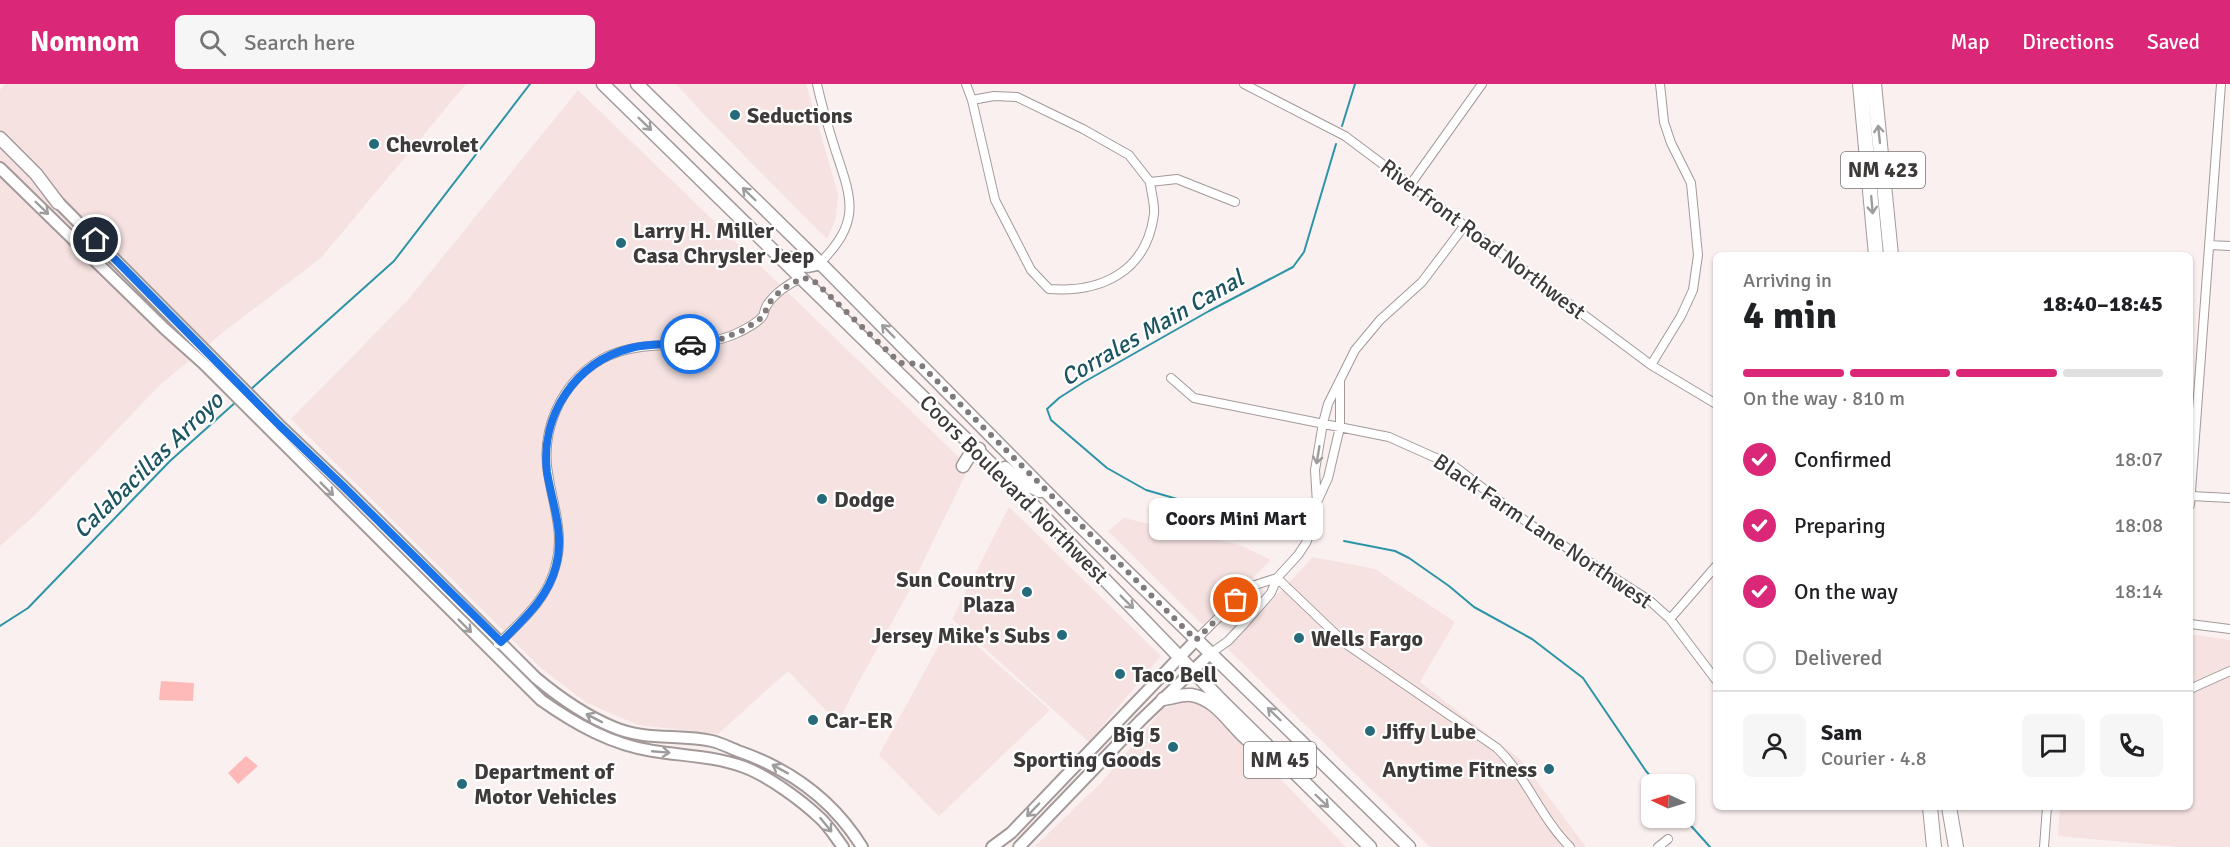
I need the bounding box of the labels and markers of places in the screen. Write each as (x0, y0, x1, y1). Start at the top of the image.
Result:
place label: Seductions (747, 102, 853, 129)
marker: Seductions (728, 108, 742, 122)
place label: Chevrolet (386, 131, 478, 158)
marker: Chevrolet (367, 137, 381, 151)
pin (70, 214, 121, 265)
place label: Larry H. Miller Casa Chrysler Jeep (633, 217, 814, 269)
marker: Larry H. Miller Casa Chrysler Jeep (614, 236, 628, 250)
place label: Dodge (834, 486, 895, 513)
marker: Dodge (815, 492, 829, 506)
callout: Coors Mini Mart (1149, 498, 1323, 540)
place label: Sun Country Plaza (896, 566, 1015, 618)
pin (1210, 574, 1261, 625)
marker: Sun Country Plaza (1020, 585, 1034, 599)
place label: Jersey Mike's Subs (871, 622, 1050, 649)
place label: Wells Fargo (1311, 625, 1423, 652)
marker: Jersey Mike's Subs (1055, 628, 1069, 642)
marker: Wells Fargo (1292, 631, 1306, 645)
place label: Taco Bell (1132, 661, 1218, 688)
marker: Taco Bell (1113, 667, 1127, 681)
place label: Car-ER (825, 707, 893, 734)
marker: Car-ER (806, 713, 820, 727)
place label: Jiffy Lube (1382, 718, 1476, 745)
place label: Big 5 Sporting Goods (1013, 721, 1161, 773)
marker: Jiffy Lube (1363, 724, 1377, 738)
marker: Big 5 Sporting Goods (1166, 740, 1180, 754)
place label: Anytime Fitness (1382, 756, 1537, 783)
place label: Department of Motor Vehicles (474, 758, 617, 810)
marker: Anytime Fitness (1542, 762, 1556, 776)
marker: Department of Motor Vehicles (455, 777, 469, 791)

